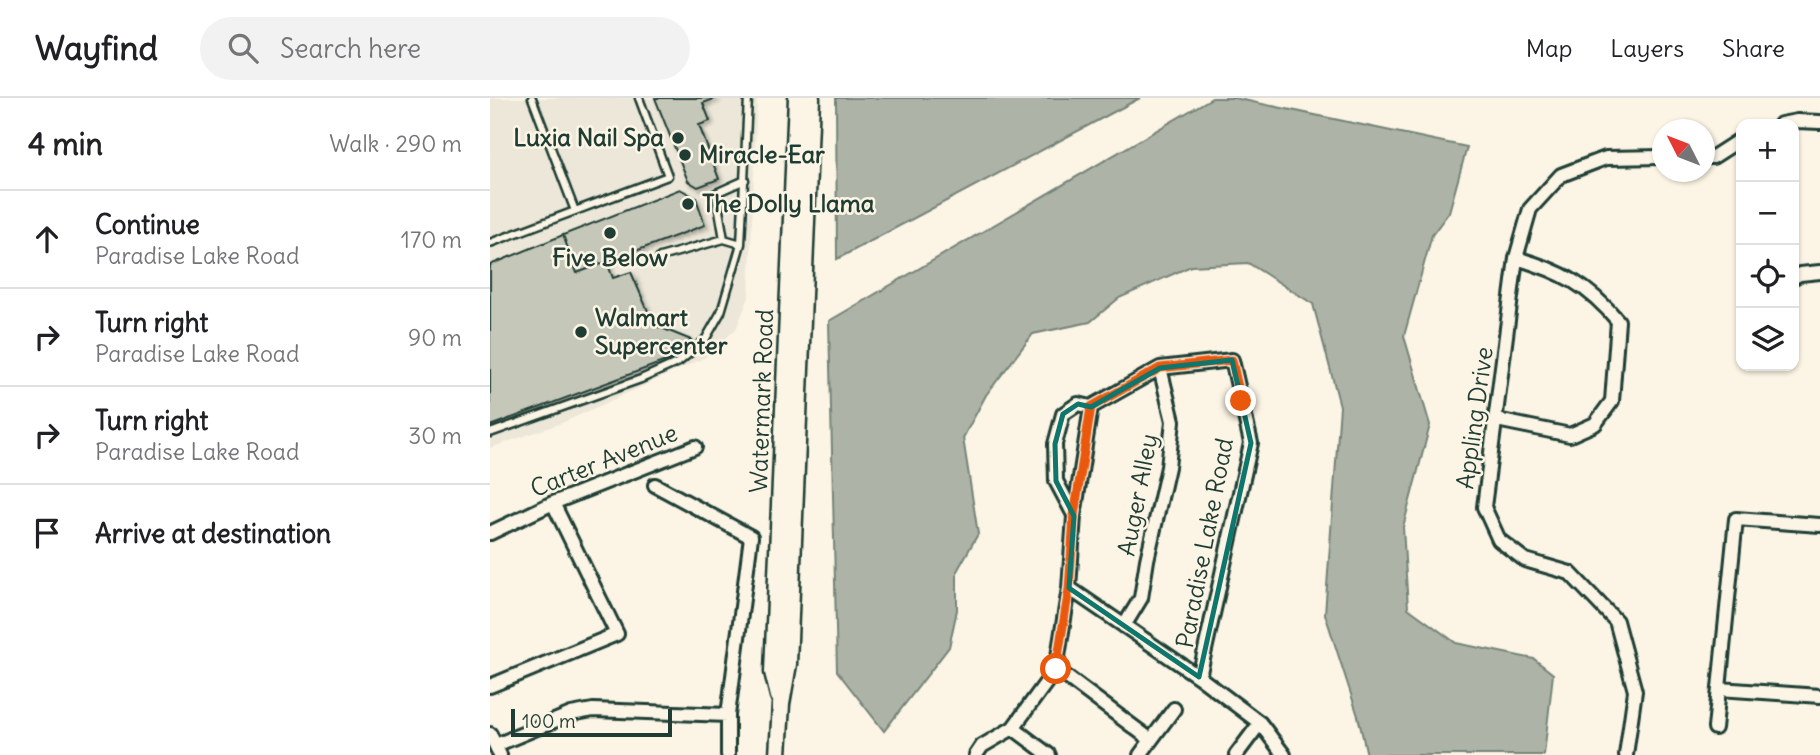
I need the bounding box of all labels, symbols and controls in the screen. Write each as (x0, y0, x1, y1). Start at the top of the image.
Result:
search box (200, 17, 690, 80)
text: Wayfind (35, 27, 158, 69)
icon: search (224, 29, 262, 67)
text: Search here (280, 32, 421, 65)
text: Map (1526, 33, 1572, 63)
text: Layers (1610, 33, 1684, 63)
text: Share (1722, 33, 1785, 63)
north arrow (1652, 119, 1715, 182)
map controls (1736, 119, 1799, 371)
button: + (1736, 119, 1799, 182)
place label: Luxia Nail Spa (513, 122, 664, 152)
text: 4 min (28, 125, 103, 163)
text: Walk · 290 m (329, 129, 462, 158)
marker: Luxia Nail Spa (670, 130, 686, 146)
place label: Miracle-Ear (699, 139, 825, 169)
marker: Miracle-Ear (677, 147, 693, 163)
button: − (1736, 182, 1799, 245)
place label: The Dolly Llama (702, 188, 875, 218)
marker: The Dolly Llama (680, 196, 696, 212)
text: Continue (95, 208, 200, 241)
icon: ahead (28, 220, 66, 258)
text: 170 m (401, 225, 462, 254)
marker: Five Below (602, 225, 618, 241)
text: Paradise Lake Road (95, 241, 299, 270)
place label: Five Below (552, 242, 668, 272)
button: locate (1736, 245, 1799, 308)
place label: Walmart Supercenter (595, 302, 728, 360)
text: Turn right (95, 306, 208, 339)
street label: Watermark Road (743, 308, 779, 493)
button: layers (1736, 308, 1799, 371)
icon: right (28, 318, 66, 356)
text: 90 m (408, 323, 462, 352)
marker: Walmart Supercenter (573, 324, 589, 340)
text: Paradise Lake Road (95, 339, 299, 368)
street label: Appling Drive (1449, 345, 1499, 491)
route end (1225, 385, 1256, 416)
text: Turn right (95, 404, 208, 437)
icon: right (28, 416, 66, 454)
street label: Carter Avenue (526, 417, 681, 503)
text: 30 m (408, 421, 462, 450)
street label: Auger Alley (1110, 431, 1164, 558)
street label: Paradise Lake Road (1169, 435, 1239, 650)
text: Paradise Lake Road (95, 437, 299, 466)
icon: arrive (28, 514, 66, 552)
text: Arrive at destination (95, 517, 331, 550)
route start (1040, 653, 1071, 684)
scale bar (511, 706, 672, 738)
text: 100 m (522, 709, 576, 733)

